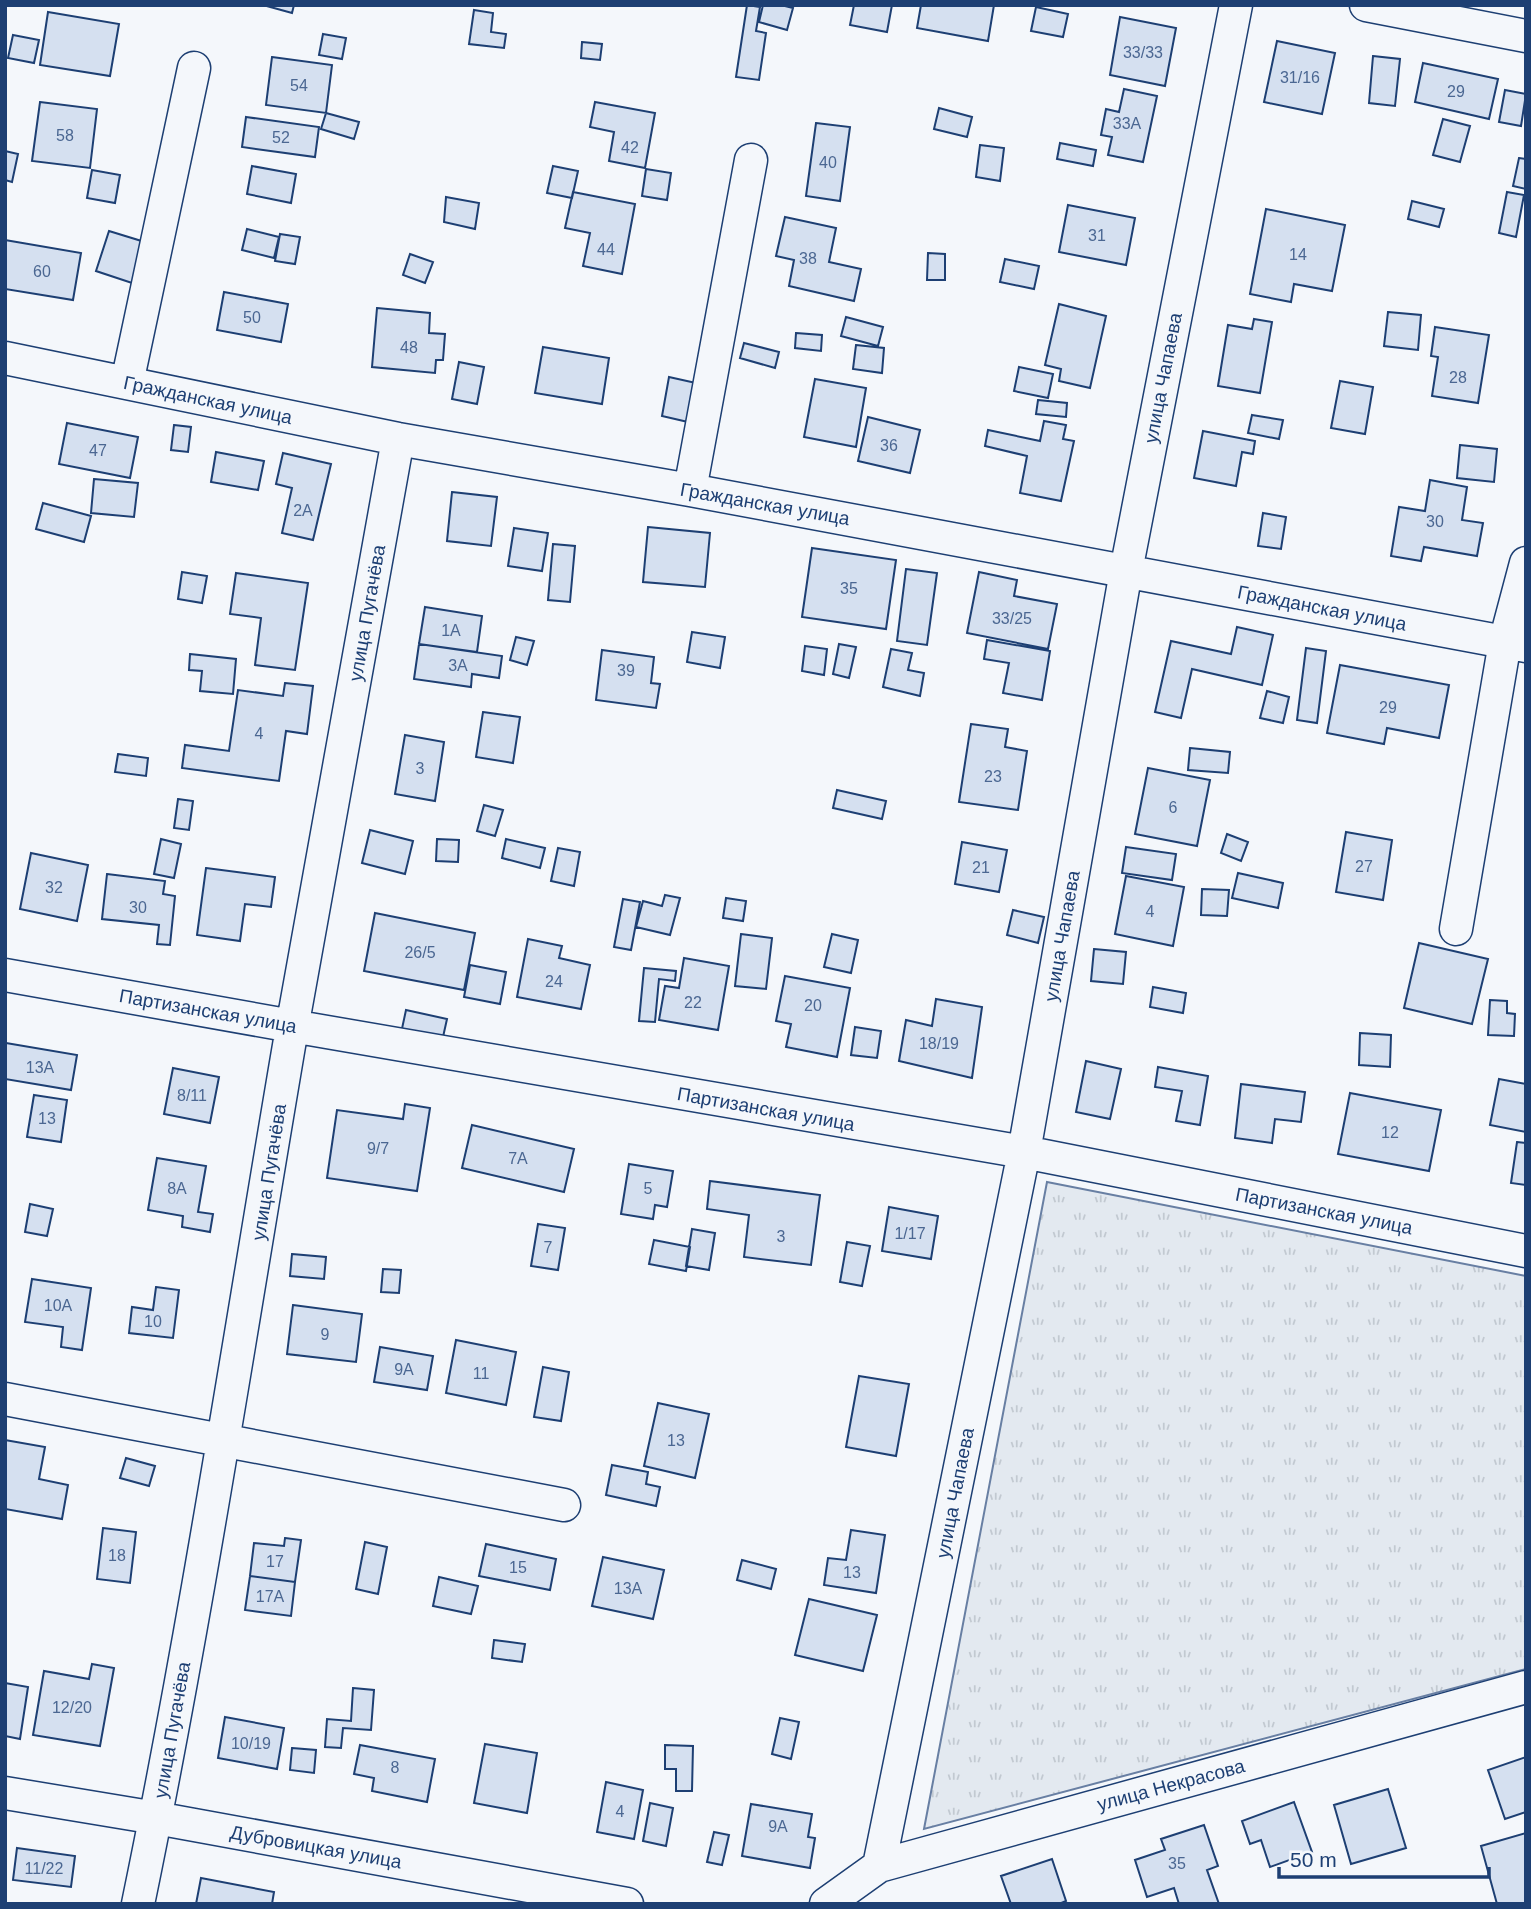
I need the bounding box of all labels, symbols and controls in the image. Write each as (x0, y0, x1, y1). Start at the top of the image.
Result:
house number: 33/33 (1123, 44, 1163, 61)
house number: 31/16 (1280, 69, 1320, 86)
house number: 54 (290, 77, 308, 94)
house number: 29 (1447, 83, 1465, 100)
house number: 33А (1113, 115, 1142, 132)
house number: 58 (56, 127, 74, 144)
house number: 52 (272, 129, 290, 146)
house number: 42 (621, 139, 639, 156)
house number: 40 (819, 154, 837, 171)
house number: 31 (1088, 227, 1106, 244)
house number: 44 (597, 241, 615, 258)
house number: 14 (1289, 246, 1307, 263)
house number: 38 (799, 250, 817, 267)
house number: 60 (33, 263, 51, 280)
house number: 50 (243, 309, 261, 326)
street label: улица Чапаева (1140, 310, 1186, 445)
house number: 48 (400, 339, 418, 356)
house number: 28 (1449, 369, 1467, 386)
street label: Гражданская улица (122, 372, 295, 428)
house number: 36 (880, 437, 898, 454)
house number: 47 (89, 442, 107, 459)
street label: Гражданская улица (679, 479, 852, 529)
house number: 2А (293, 502, 313, 519)
house number: 30 (1426, 513, 1444, 530)
street label: улица Пугачёва (345, 543, 389, 683)
house number: 35 (840, 580, 858, 597)
street label: Гражданская улица (1236, 581, 1409, 635)
house number: 33/25 (992, 610, 1032, 627)
house number: 1А (441, 622, 461, 639)
house number: 3А (448, 657, 468, 674)
house number: 39 (617, 662, 635, 679)
house number: 29 (1379, 699, 1397, 716)
house number: 4 (255, 725, 264, 742)
house number: 3 (416, 760, 425, 777)
house number: 23 (984, 768, 1002, 785)
house number: 6 (1169, 799, 1178, 816)
house number: 27 (1355, 858, 1373, 875)
house number: 21 (972, 859, 990, 876)
street label: улица Чапаева (1040, 868, 1084, 1003)
house number: 32 (45, 879, 63, 896)
house number: 30 (129, 899, 147, 916)
house number: 4 (1146, 903, 1155, 920)
house number: 26/5 (404, 944, 436, 961)
house number: 24 (545, 973, 563, 990)
street label: Партизанская улица (118, 985, 299, 1037)
house number: 22 (684, 994, 702, 1011)
house number: 20 (804, 997, 822, 1014)
house number: 18/19 (919, 1035, 959, 1052)
house number: 13А (26, 1059, 55, 1076)
street label: Партизанская улица (676, 1083, 857, 1135)
house number: 8/11 (177, 1087, 207, 1104)
street label: улица Пугачёва (248, 1102, 290, 1242)
house number: 13 (38, 1110, 56, 1127)
house number: 12 (1381, 1124, 1399, 1141)
house number: 9/7 (367, 1140, 389, 1157)
house number: 7А (508, 1150, 528, 1167)
house number: 8А (167, 1180, 187, 1197)
house number: 5 (644, 1180, 653, 1197)
street label: Партизанская улица (1234, 1184, 1415, 1239)
house number: 1/17 (894, 1225, 926, 1242)
house number: 3 (777, 1228, 786, 1245)
house number: 7 (544, 1239, 553, 1256)
house number: 10А (44, 1297, 73, 1314)
house number: 10 (144, 1313, 162, 1330)
house number: 9 (321, 1326, 330, 1343)
house number: 9А (394, 1361, 414, 1378)
house number: 11 (473, 1365, 489, 1382)
street label: улица Чапаева (932, 1425, 978, 1560)
house number: 13 (667, 1432, 685, 1449)
house number: 18 (108, 1547, 126, 1564)
house number: 17 (266, 1553, 284, 1570)
house number: 15 (509, 1559, 527, 1576)
house number: 13 (843, 1564, 861, 1581)
house number: 13А (614, 1580, 643, 1597)
house number: 17А (256, 1588, 285, 1605)
street label: улица Пугачёва (150, 1660, 194, 1800)
house number: 12/20 (52, 1699, 92, 1716)
house number: 10/19 (231, 1735, 271, 1752)
street label: улица Некрасова (1095, 1755, 1248, 1815)
house number: 8 (391, 1759, 400, 1776)
house number: 4 (616, 1803, 625, 1820)
house number: 9А (768, 1818, 788, 1835)
street label: Дубровицкая улица (229, 1822, 404, 1872)
scale bar (1279, 1836, 1489, 1880)
text: 50 m (1290, 1848, 1337, 1871)
house number: 35 (1168, 1855, 1186, 1872)
house number: 11/22 (25, 1860, 64, 1877)

